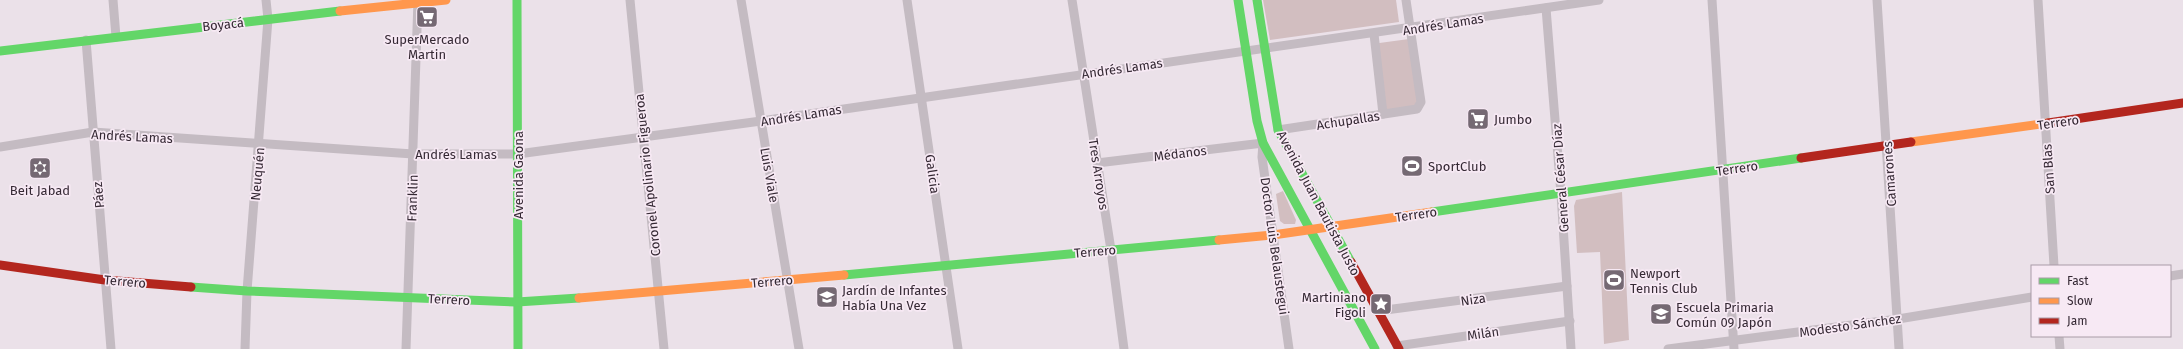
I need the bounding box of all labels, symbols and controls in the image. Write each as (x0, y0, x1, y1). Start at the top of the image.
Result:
supermarket icon: SuperMercado Martin (414, 4, 440, 30)
street label: Andrés Lamas (1402, 11, 1485, 38)
street label: Boyacá (201, 15, 245, 34)
place label: SuperMercado Martin (385, 32, 469, 62)
street label: Andrés Lamas (1081, 55, 1164, 82)
street label: Coronel Apolinario Figueroa (631, 93, 664, 257)
street label: Andrés Lamas (760, 102, 843, 129)
supermarket icon: Jumbo (1465, 106, 1491, 132)
street label: Achupallas (1315, 108, 1381, 133)
place label: Jumbo (1494, 112, 1532, 127)
street label: Terrero (2036, 112, 2080, 133)
street label: General César Díaz (1549, 123, 1572, 233)
street label: Andrés Lamas (91, 127, 173, 146)
street label: Avenida Juan Bautista Justo (1274, 128, 1363, 278)
street label: Avenida Gaona (511, 131, 526, 219)
street label: Tres Arroyos (1085, 137, 1112, 211)
street label: Camarones (1880, 141, 1899, 207)
street label: Médanos (1153, 143, 1207, 164)
street label: San Blas (2039, 144, 2058, 194)
street label: Luis Viale (757, 146, 782, 204)
street label: Neuquén (248, 147, 267, 201)
street label: Andrés Lamas (415, 147, 497, 162)
street label: Galicia (922, 153, 943, 195)
sports icon: SportClub (1399, 153, 1425, 179)
synagogue icon: Beit Jabad (27, 155, 53, 181)
street label: Terrero (1715, 158, 1759, 179)
place label: SportClub (1428, 159, 1486, 174)
street label: Franklin (404, 174, 421, 222)
street label: Doctor Luis Belaustegui (1257, 176, 1292, 316)
street label: Páez (90, 181, 107, 209)
place label: Beit Jabad (10, 183, 70, 198)
street label: Terrero (1394, 204, 1438, 225)
street label: Terrero (1073, 242, 1117, 261)
legend (2031, 265, 2171, 337)
place label: Newport Tennis Club (1630, 266, 1698, 296)
sports icon: Newport Tennis Club (1601, 267, 1627, 293)
street label: Terrero (103, 272, 147, 291)
street label: Terrero (750, 272, 794, 291)
text: Fast (2067, 274, 2089, 288)
place label: Jardín de Infantes Había Una Vez (842, 283, 947, 313)
school or university icon: Jardín de Infantes Había Una Vez (814, 284, 840, 310)
place label: Martiniano Figoli (1302, 290, 1366, 320)
street label: Niza (1460, 290, 1487, 309)
street label: Terrero (428, 291, 470, 308)
place icon: Martiniano Figoli (1368, 291, 1394, 317)
text: Slow (2067, 294, 2093, 308)
place label: Escuela Primaria Común 09 Japón (1676, 300, 1774, 330)
school or university icon: Escuela Primaria Común 09 Japón (1648, 301, 1674, 327)
street label: Modesto Sánchez (1798, 311, 1902, 340)
text: Jam (2067, 314, 2087, 328)
street label: Milán (1466, 324, 1500, 343)

